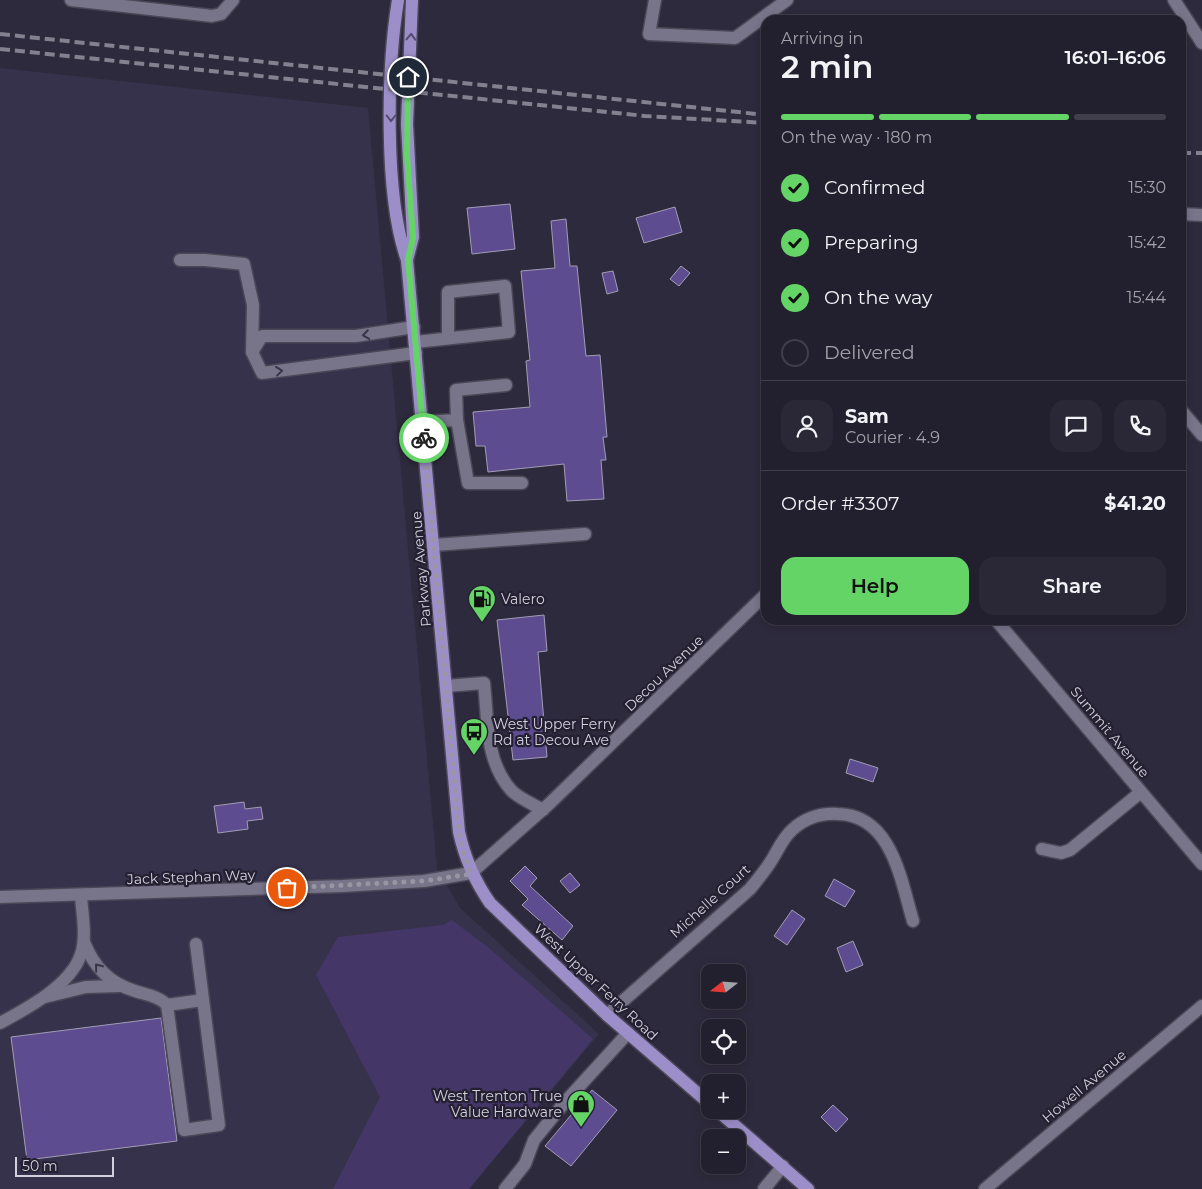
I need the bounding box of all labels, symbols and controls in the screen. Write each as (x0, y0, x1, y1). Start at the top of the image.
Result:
text: Arriving in (781, 29, 863, 48)
one-way arrow (405, 33, 416, 41)
text: 16:01–16:06 (1065, 46, 1166, 69)
text: 2 min (781, 47, 873, 86)
pin (387, 56, 429, 98)
icon: home (394, 63, 422, 91)
one-way arrow (386, 115, 396, 123)
text: On the way · 180 m (781, 128, 932, 147)
icon: check (781, 174, 809, 202)
text: Confirmed (824, 176, 925, 199)
text: 15:30 (1128, 178, 1166, 197)
icon: check (781, 229, 809, 257)
text: Preparing (824, 231, 919, 254)
text: 15:42 (1128, 233, 1166, 252)
icon: check (781, 284, 809, 312)
text: On the way (824, 286, 932, 309)
text: 15:44 (1127, 288, 1166, 307)
one-way arrow (362, 329, 370, 339)
text: Delivered (824, 341, 915, 364)
one-way arrow (275, 366, 283, 377)
button: person (781, 400, 833, 452)
button: chat (1050, 400, 1102, 452)
button: phone (1114, 400, 1166, 452)
text: Sam (845, 405, 889, 428)
courier (399, 413, 449, 463)
icon: bike (410, 424, 438, 452)
text: Courier · 4.9 (845, 428, 940, 447)
text: Order #3307 (781, 492, 899, 515)
text: $41.20 (1104, 492, 1166, 515)
street label: Parkway Avenue (407, 511, 435, 627)
button: Help (781, 557, 969, 615)
button: Share (979, 557, 1166, 615)
fuel station icon: Valero (467, 584, 497, 623)
place label: Valero (501, 590, 545, 608)
street label: Decou Avenue (621, 631, 707, 715)
street label: Summit Avenue (1067, 683, 1153, 781)
place label: West Upper Ferry Rd at Decou Ave (493, 715, 616, 749)
bus stop icon: West Upper Ferry Rd at Decou Ave (459, 717, 489, 756)
street label: Michelle Court (666, 860, 754, 942)
street label: Jack Stephan Way (126, 866, 256, 888)
pin (266, 867, 308, 909)
icon: bag (273, 874, 301, 902)
street label: West Upper Ferry Road (530, 920, 662, 1044)
one-way arrow (95, 964, 103, 973)
north arrow (701, 964, 746, 1009)
map controls (701, 964, 746, 1174)
button: locate (701, 1019, 746, 1064)
street label: Howell Avenue (1038, 1046, 1130, 1126)
button: + (701, 1074, 746, 1119)
place label: West Trenton True Value Hardware (433, 1087, 562, 1121)
shop icon: West Trenton True Value Hardware (566, 1089, 596, 1128)
button: − (701, 1129, 746, 1174)
scale bar (15, 1154, 114, 1177)
text: 50 m (22, 1157, 58, 1175)

